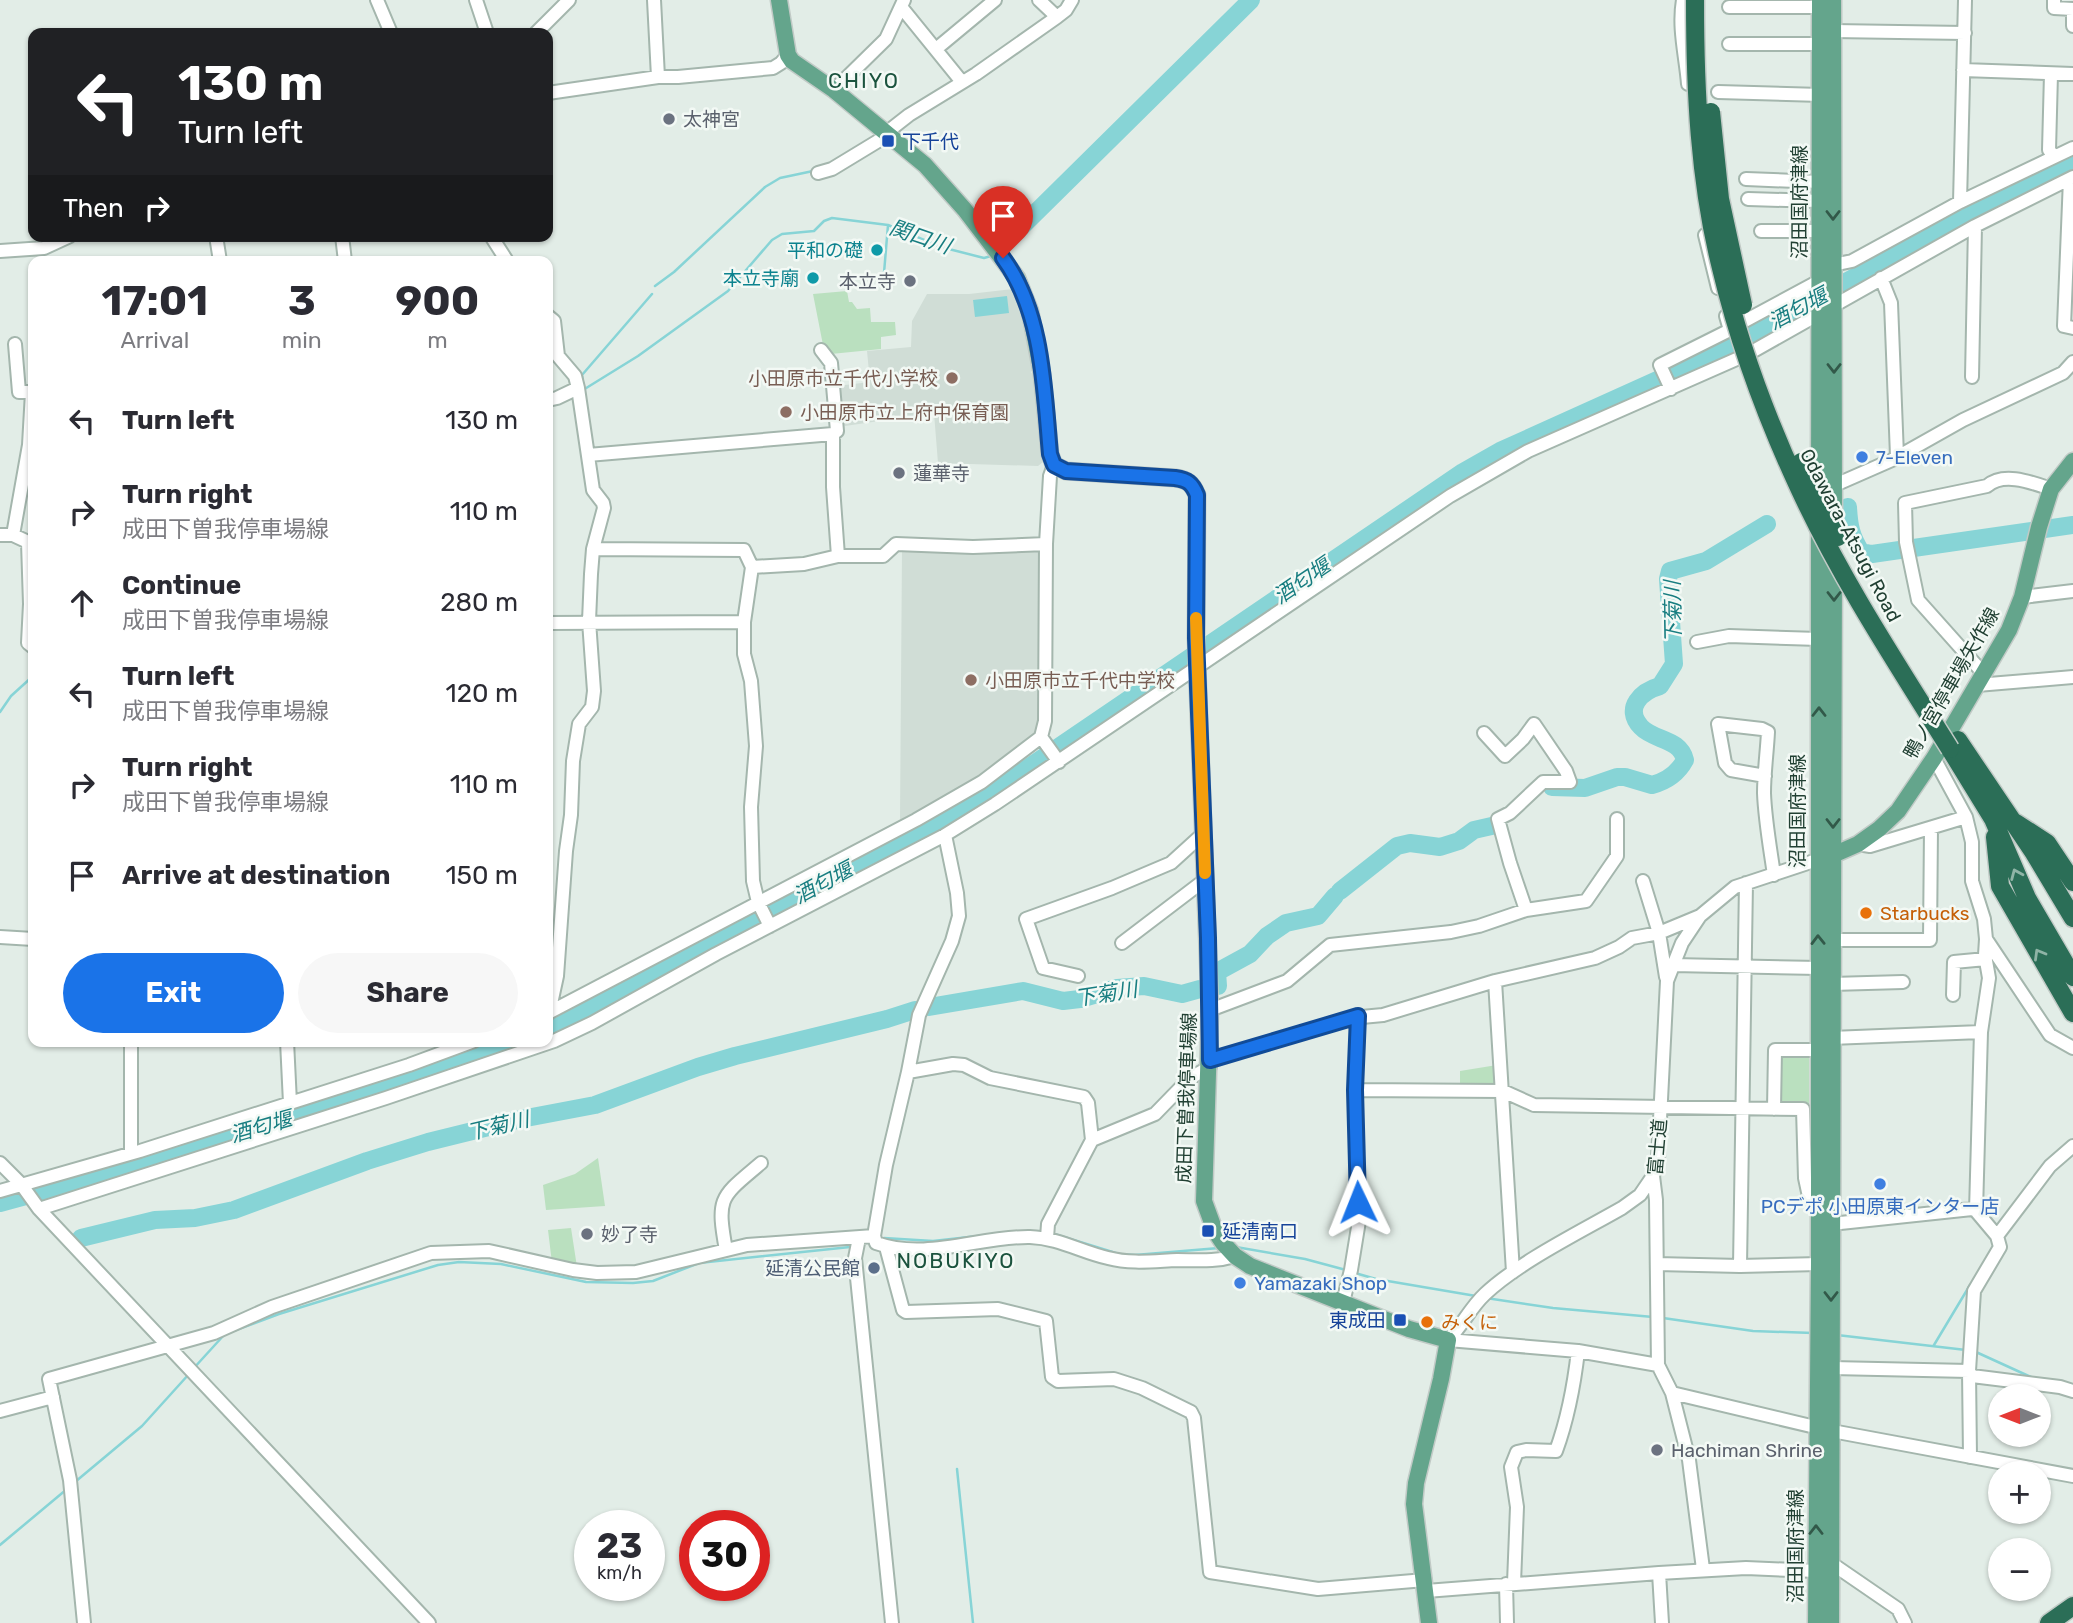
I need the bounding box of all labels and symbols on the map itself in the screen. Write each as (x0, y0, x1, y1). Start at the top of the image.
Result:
district label: CHIYO (828, 68, 900, 93)
place label: 太神宮 (683, 108, 740, 131)
marker: 太神宮 (661, 111, 677, 127)
place label: 下千代 (902, 130, 959, 153)
marker: 下千代 (880, 133, 896, 149)
street label: 沼田国府津線 (1788, 145, 1811, 259)
pin (973, 186, 1033, 258)
one-way arrow (1825, 210, 1841, 221)
water label: 関口川 (886, 214, 956, 259)
place label: 平和の礎 (787, 239, 863, 262)
marker: 平和の礎 (869, 242, 885, 258)
place label: 本立寺廟 (723, 267, 799, 290)
marker: 本立寺廟 (805, 270, 821, 286)
place label: 本立寺 (839, 270, 896, 293)
marker: 本立寺 (902, 273, 918, 289)
water label: 酒匂堰 (1764, 281, 1835, 334)
one-way arrow (1826, 363, 1842, 374)
place label: 小田原市立千代小学校 (748, 367, 938, 390)
marker: 小田原市立千代小学校 (944, 370, 960, 386)
place label: 小田原市立上府中保育園 (800, 401, 1009, 424)
marker: 小田原市立上府中保育園 (778, 404, 794, 420)
street label: Odawara-Atsugi Road (1795, 445, 1906, 626)
place label: 7-Eleven (1876, 446, 1953, 469)
marker: 7-Eleven (1854, 449, 1870, 465)
place label: 蓮華寺 (913, 462, 970, 485)
marker: 蓮華寺 (891, 465, 907, 481)
water label: 酒匂堰 (1269, 550, 1338, 609)
water label: 下菊川 (1659, 578, 1686, 644)
one-way arrow (1826, 591, 1842, 601)
street label: 鴨ノ宮停車場矢作線 (1899, 603, 2004, 763)
place label: 小田原市立千代中学校 (985, 669, 1175, 692)
marker: 小田原市立千代中学校 (963, 672, 979, 688)
one-way arrow (1811, 707, 1827, 717)
street label: 沼田国府津線 (1786, 754, 1809, 868)
one-way arrow (1825, 818, 1841, 829)
water label: 酒匂堰 (789, 855, 860, 908)
one-way arrow (2011, 869, 2025, 881)
place label: Starbucks (1880, 902, 1970, 925)
marker: Starbucks (1858, 905, 1874, 921)
one-way arrow (1810, 934, 1826, 945)
one-way arrow (2034, 949, 2047, 962)
water label: 下菊川 (1073, 976, 1141, 1011)
street label: 成田下曽我停車場線 (1172, 1012, 1201, 1184)
water label: 酒匂堰 (227, 1105, 298, 1147)
water label: 下菊川 (464, 1106, 533, 1145)
street label: 富士道 (1644, 1118, 1671, 1176)
position arrow (1321, 1165, 1395, 1239)
marker: PCデポ 小田原東インター店 (1872, 1176, 1888, 1192)
place label: PCデポ 小田原東インター店 (1761, 1195, 1999, 1218)
place label: 延清南口 (1222, 1220, 1298, 1243)
place label: 妙了寺 (601, 1223, 658, 1246)
marker: 延清南口 (1200, 1223, 1216, 1239)
marker: 妙了寺 (579, 1226, 595, 1242)
district label: NOBUKIYO (896, 1248, 1016, 1273)
place label: 延清公民館 (765, 1257, 860, 1280)
marker: 延清公民館 (866, 1260, 882, 1276)
place label: Yamazaki Shop (1254, 1272, 1387, 1295)
marker: Yamazaki Shop (1232, 1275, 1248, 1291)
one-way arrow (1824, 1290, 1839, 1301)
place label: 東成田 (1329, 1309, 1386, 1332)
place label: みくに (1441, 1311, 1498, 1334)
marker: 東成田 (1392, 1312, 1408, 1328)
marker: みくに (1419, 1314, 1435, 1330)
north arrow (1988, 1384, 2051, 1447)
place label: Hachiman Shrine (1671, 1439, 1823, 1462)
marker: Hachiman Shrine (1649, 1442, 1665, 1458)
street label: 沼田国府津線 (1784, 1489, 1807, 1603)
speed limit sign: 30 (679, 1510, 770, 1601)
one-way arrow (1808, 1525, 1824, 1535)

